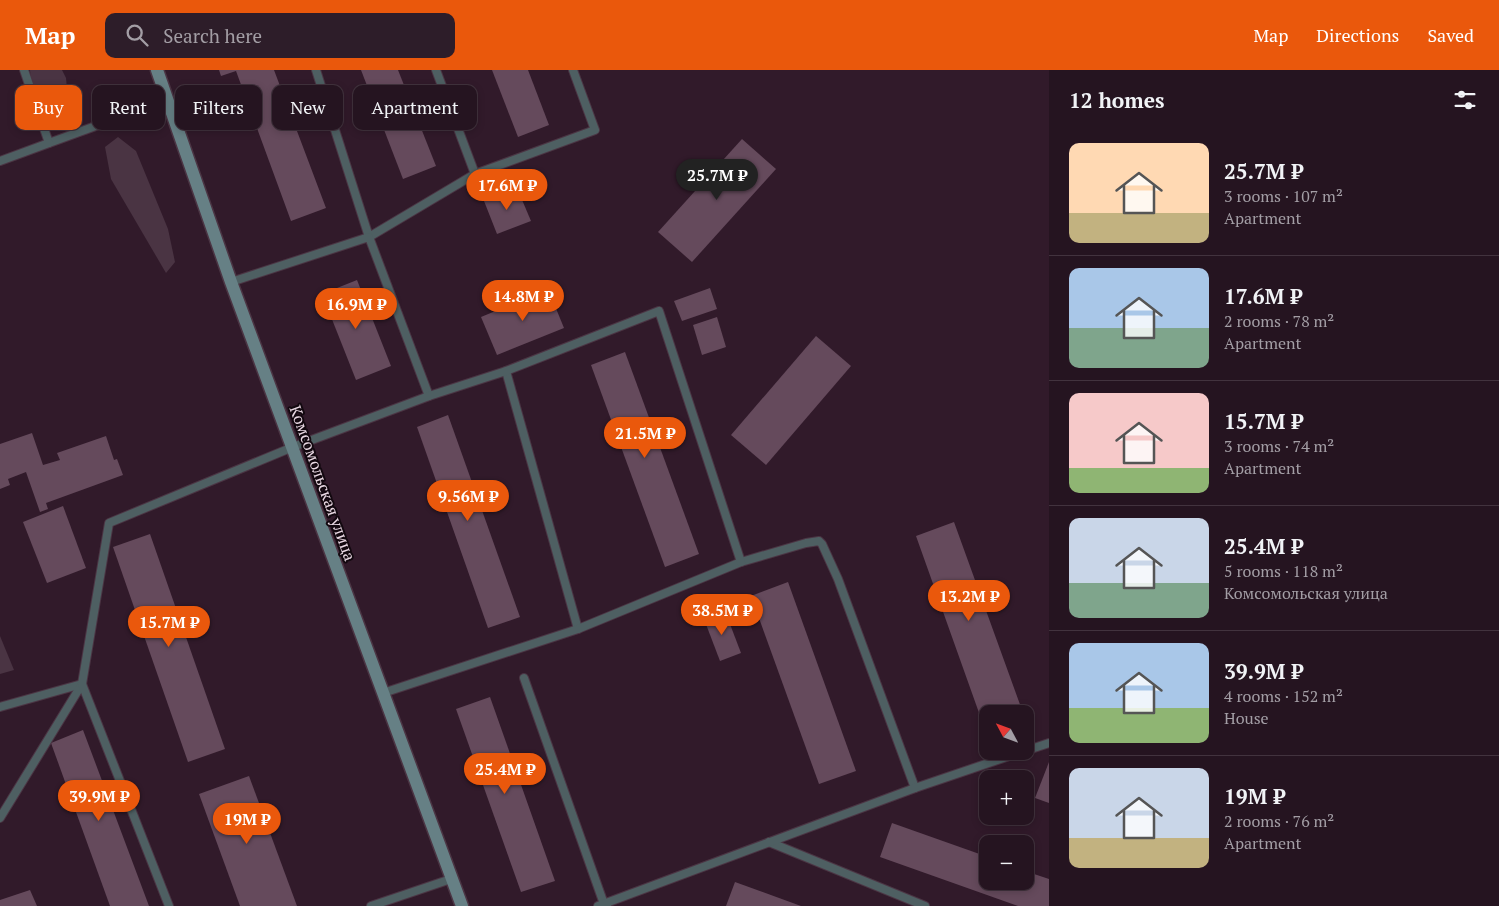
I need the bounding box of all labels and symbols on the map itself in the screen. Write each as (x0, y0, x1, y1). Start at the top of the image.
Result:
pin: 25.7M ₽ (671, 158, 763, 201)
pin: 17.6M ₽ (461, 168, 553, 211)
pin: 14.8M ₽ (477, 280, 569, 322)
pin: 16.9M ₽ (310, 288, 402, 330)
street label: Комсомольская улица (285, 402, 361, 564)
pin: 21.5M ₽ (599, 416, 691, 459)
pin: 9.56M ₽ (422, 480, 514, 522)
pin: 13.2M ₽ (923, 580, 1015, 622)
pin: 38.5M ₽ (676, 594, 768, 636)
pin: 15.7M ₽ (123, 606, 215, 648)
north arrow (979, 705, 1034, 760)
pin: 25.4M ₽ (459, 752, 551, 795)
pin: 39.9M ₽ (53, 780, 145, 822)
pin: 19M ₽ (212, 802, 282, 845)

